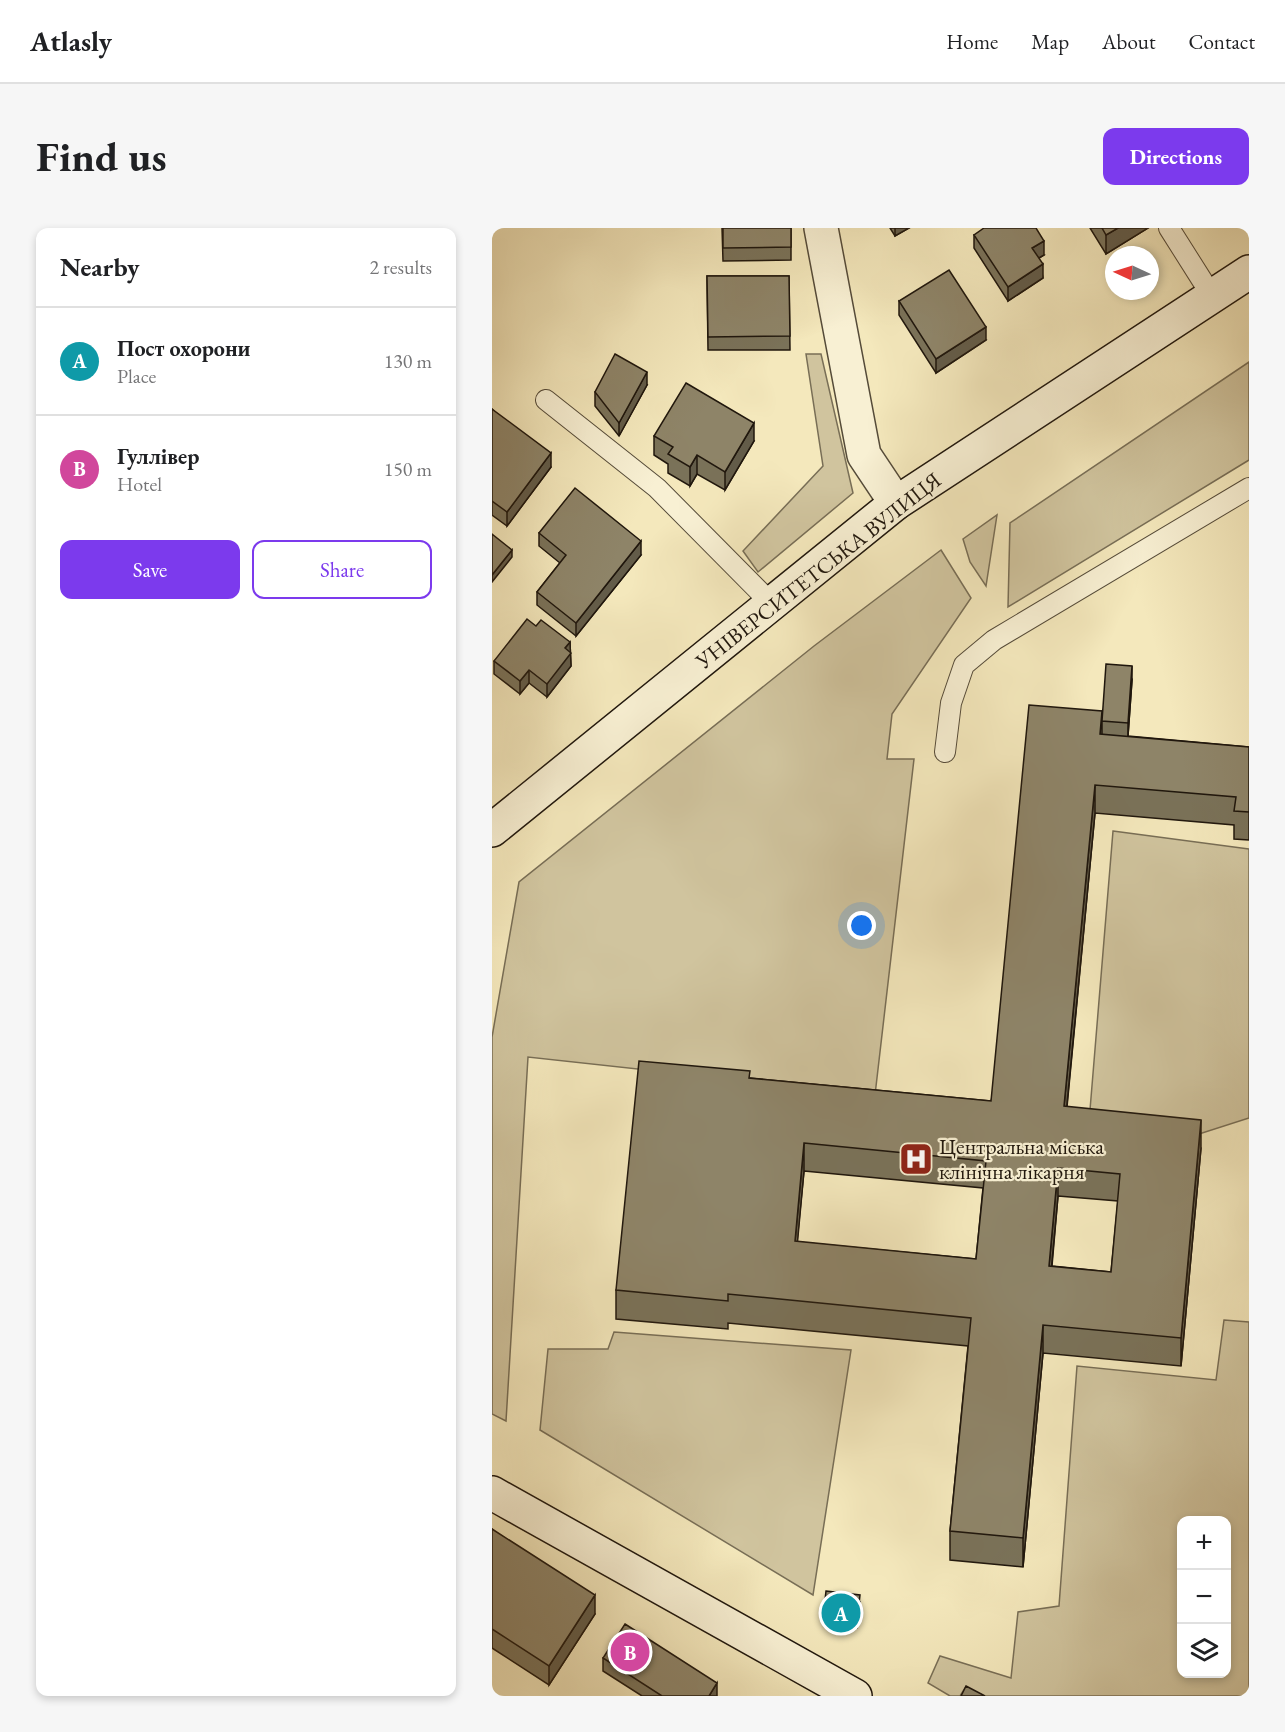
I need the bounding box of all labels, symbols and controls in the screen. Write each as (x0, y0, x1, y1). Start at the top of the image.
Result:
text: Atlasly (30, 23, 112, 59)
text: Home (946, 28, 998, 55)
text: Map (1031, 28, 1069, 55)
text: About (1102, 28, 1155, 55)
text: Contact (1188, 28, 1255, 55)
button: Directions (1103, 128, 1249, 185)
text: Find us (36, 129, 167, 184)
north arrow (1105, 246, 1159, 300)
text: Nearby (60, 250, 140, 284)
text: 2 results (369, 254, 432, 280)
text: Пост охорони (117, 334, 251, 363)
text: A (72, 348, 87, 374)
text: 130 m (384, 348, 432, 374)
text: Place (117, 363, 156, 389)
text: Гуллівер (117, 442, 199, 471)
text: B (73, 456, 86, 482)
text: 150 m (384, 456, 432, 482)
street label: УНІВЕРСИТЕТСЬКА ВУЛИЦЯ (689, 465, 947, 676)
text: Hotel (117, 471, 162, 497)
button: Save (60, 540, 240, 599)
button: Share (252, 540, 432, 599)
your location (847, 911, 876, 940)
place label: Центральна міська клінічна лікарня (939, 1132, 1104, 1186)
hospital icon: Центральна міська клінічна лікарня (898, 1141, 934, 1177)
map controls (1177, 1516, 1231, 1678)
button: + (1177, 1516, 1231, 1570)
button: − (1177, 1570, 1231, 1624)
pin: A (822, 1590, 860, 1636)
button: layers (1177, 1624, 1231, 1678)
pin: B (610, 1630, 650, 1674)

